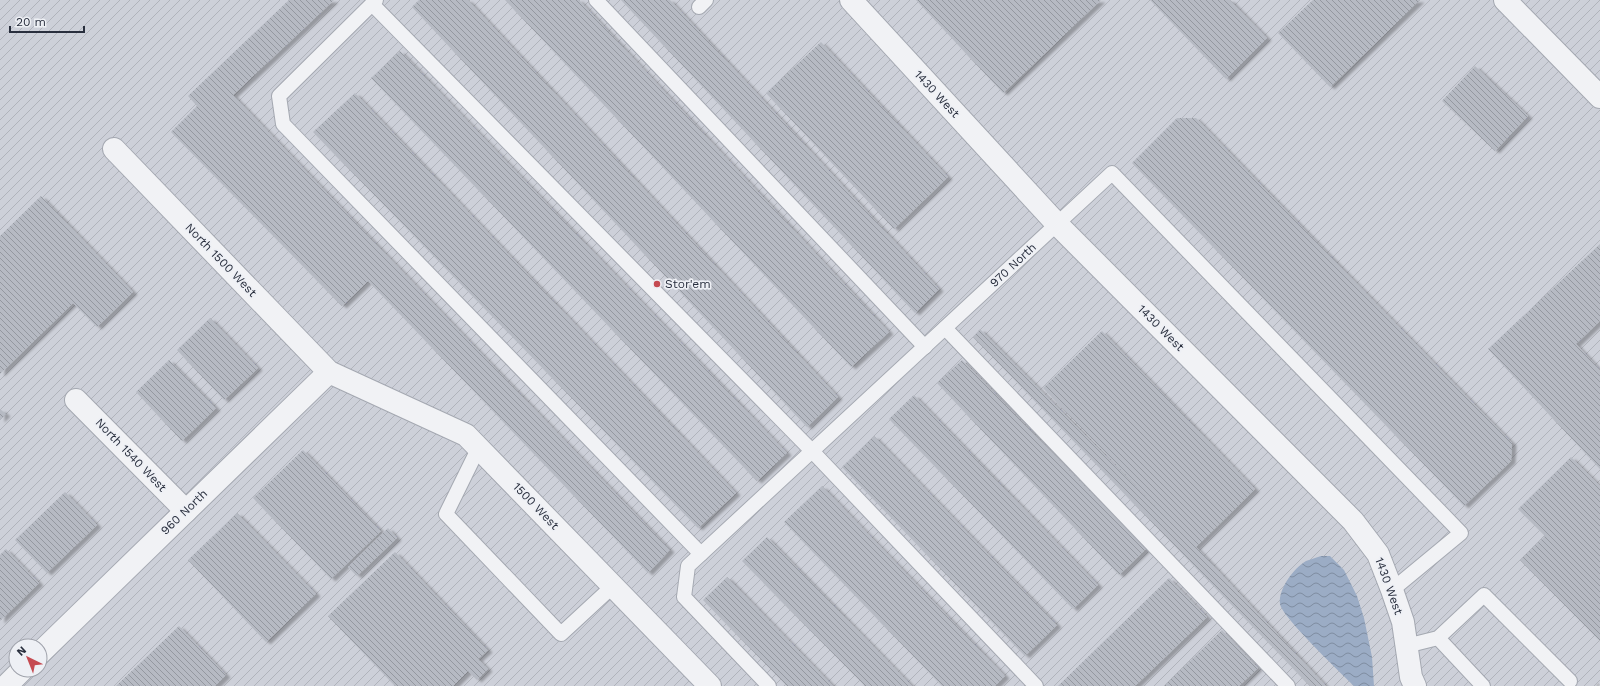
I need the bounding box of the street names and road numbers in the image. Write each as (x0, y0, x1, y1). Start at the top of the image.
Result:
street label: 1430 West (912, 67, 962, 121)
street label: North 1500 West (182, 220, 260, 300)
street label: 970 North (987, 240, 1039, 290)
street label: 1430 West (1135, 302, 1187, 354)
street label: North 1540 West (92, 415, 170, 495)
street label: 1500 West (510, 480, 562, 532)
street label: 960 North (158, 486, 210, 538)
street label: 1430 West (1372, 556, 1406, 616)

